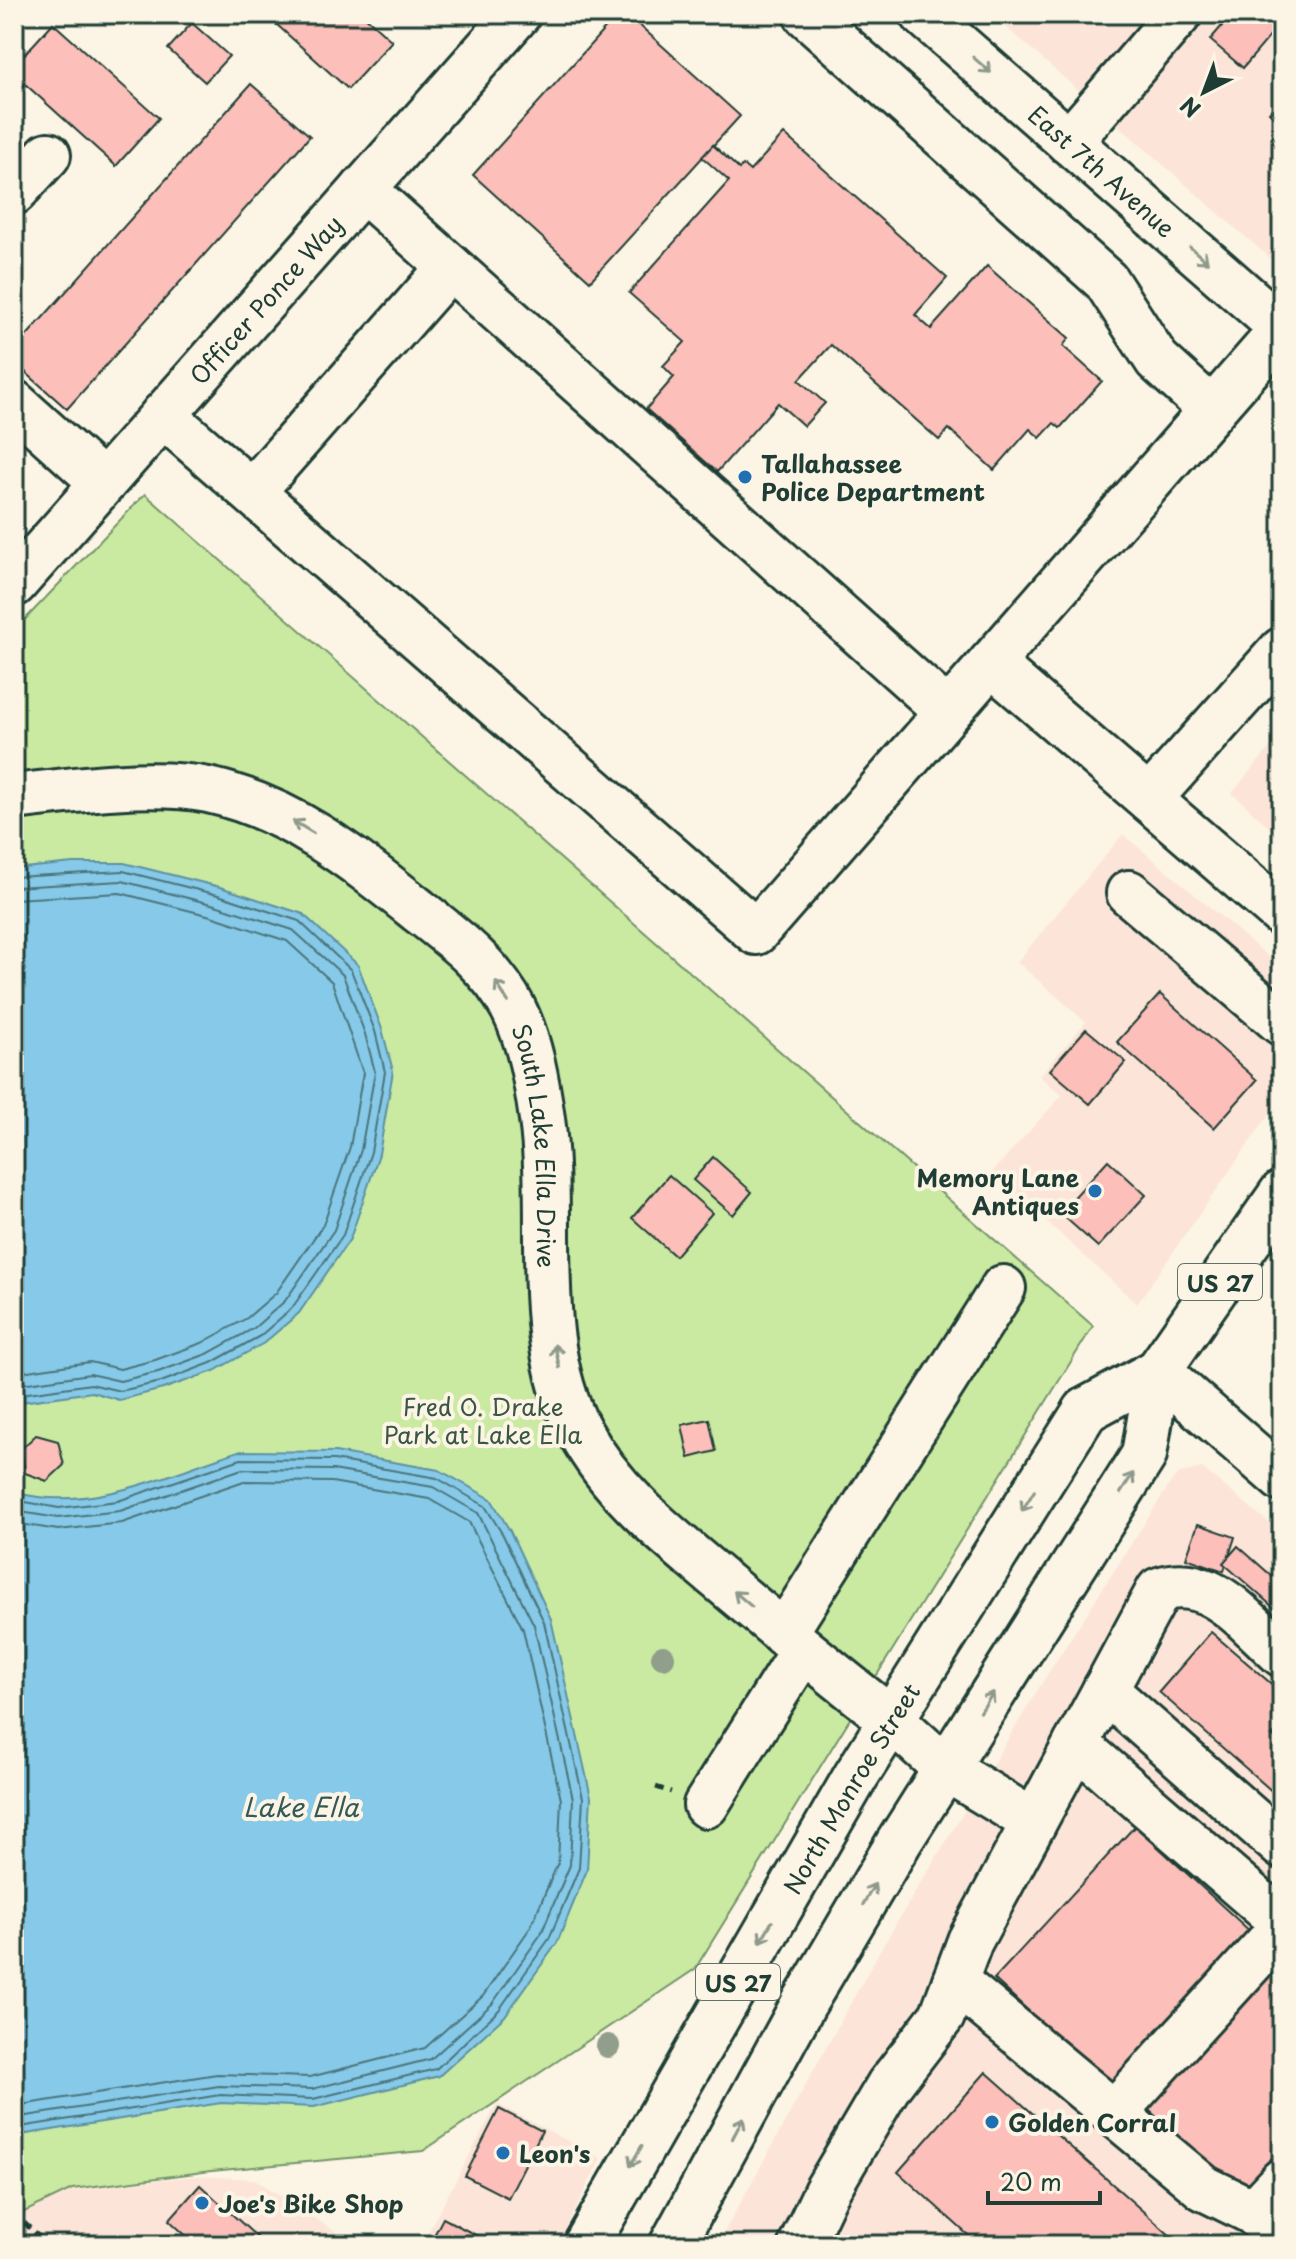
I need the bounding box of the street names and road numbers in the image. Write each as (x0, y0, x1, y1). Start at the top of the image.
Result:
street label: East 7th Avenue (1021, 96, 1184, 245)
street label: Officer Ponce Way (181, 207, 351, 392)
street label: South Lake Ella Drive (504, 1019, 565, 1268)
road number: US 27 (1178, 1264, 1262, 1300)
street label: North Monroe Street (774, 1676, 928, 1901)
road number: US 27 (696, 1964, 780, 2000)

